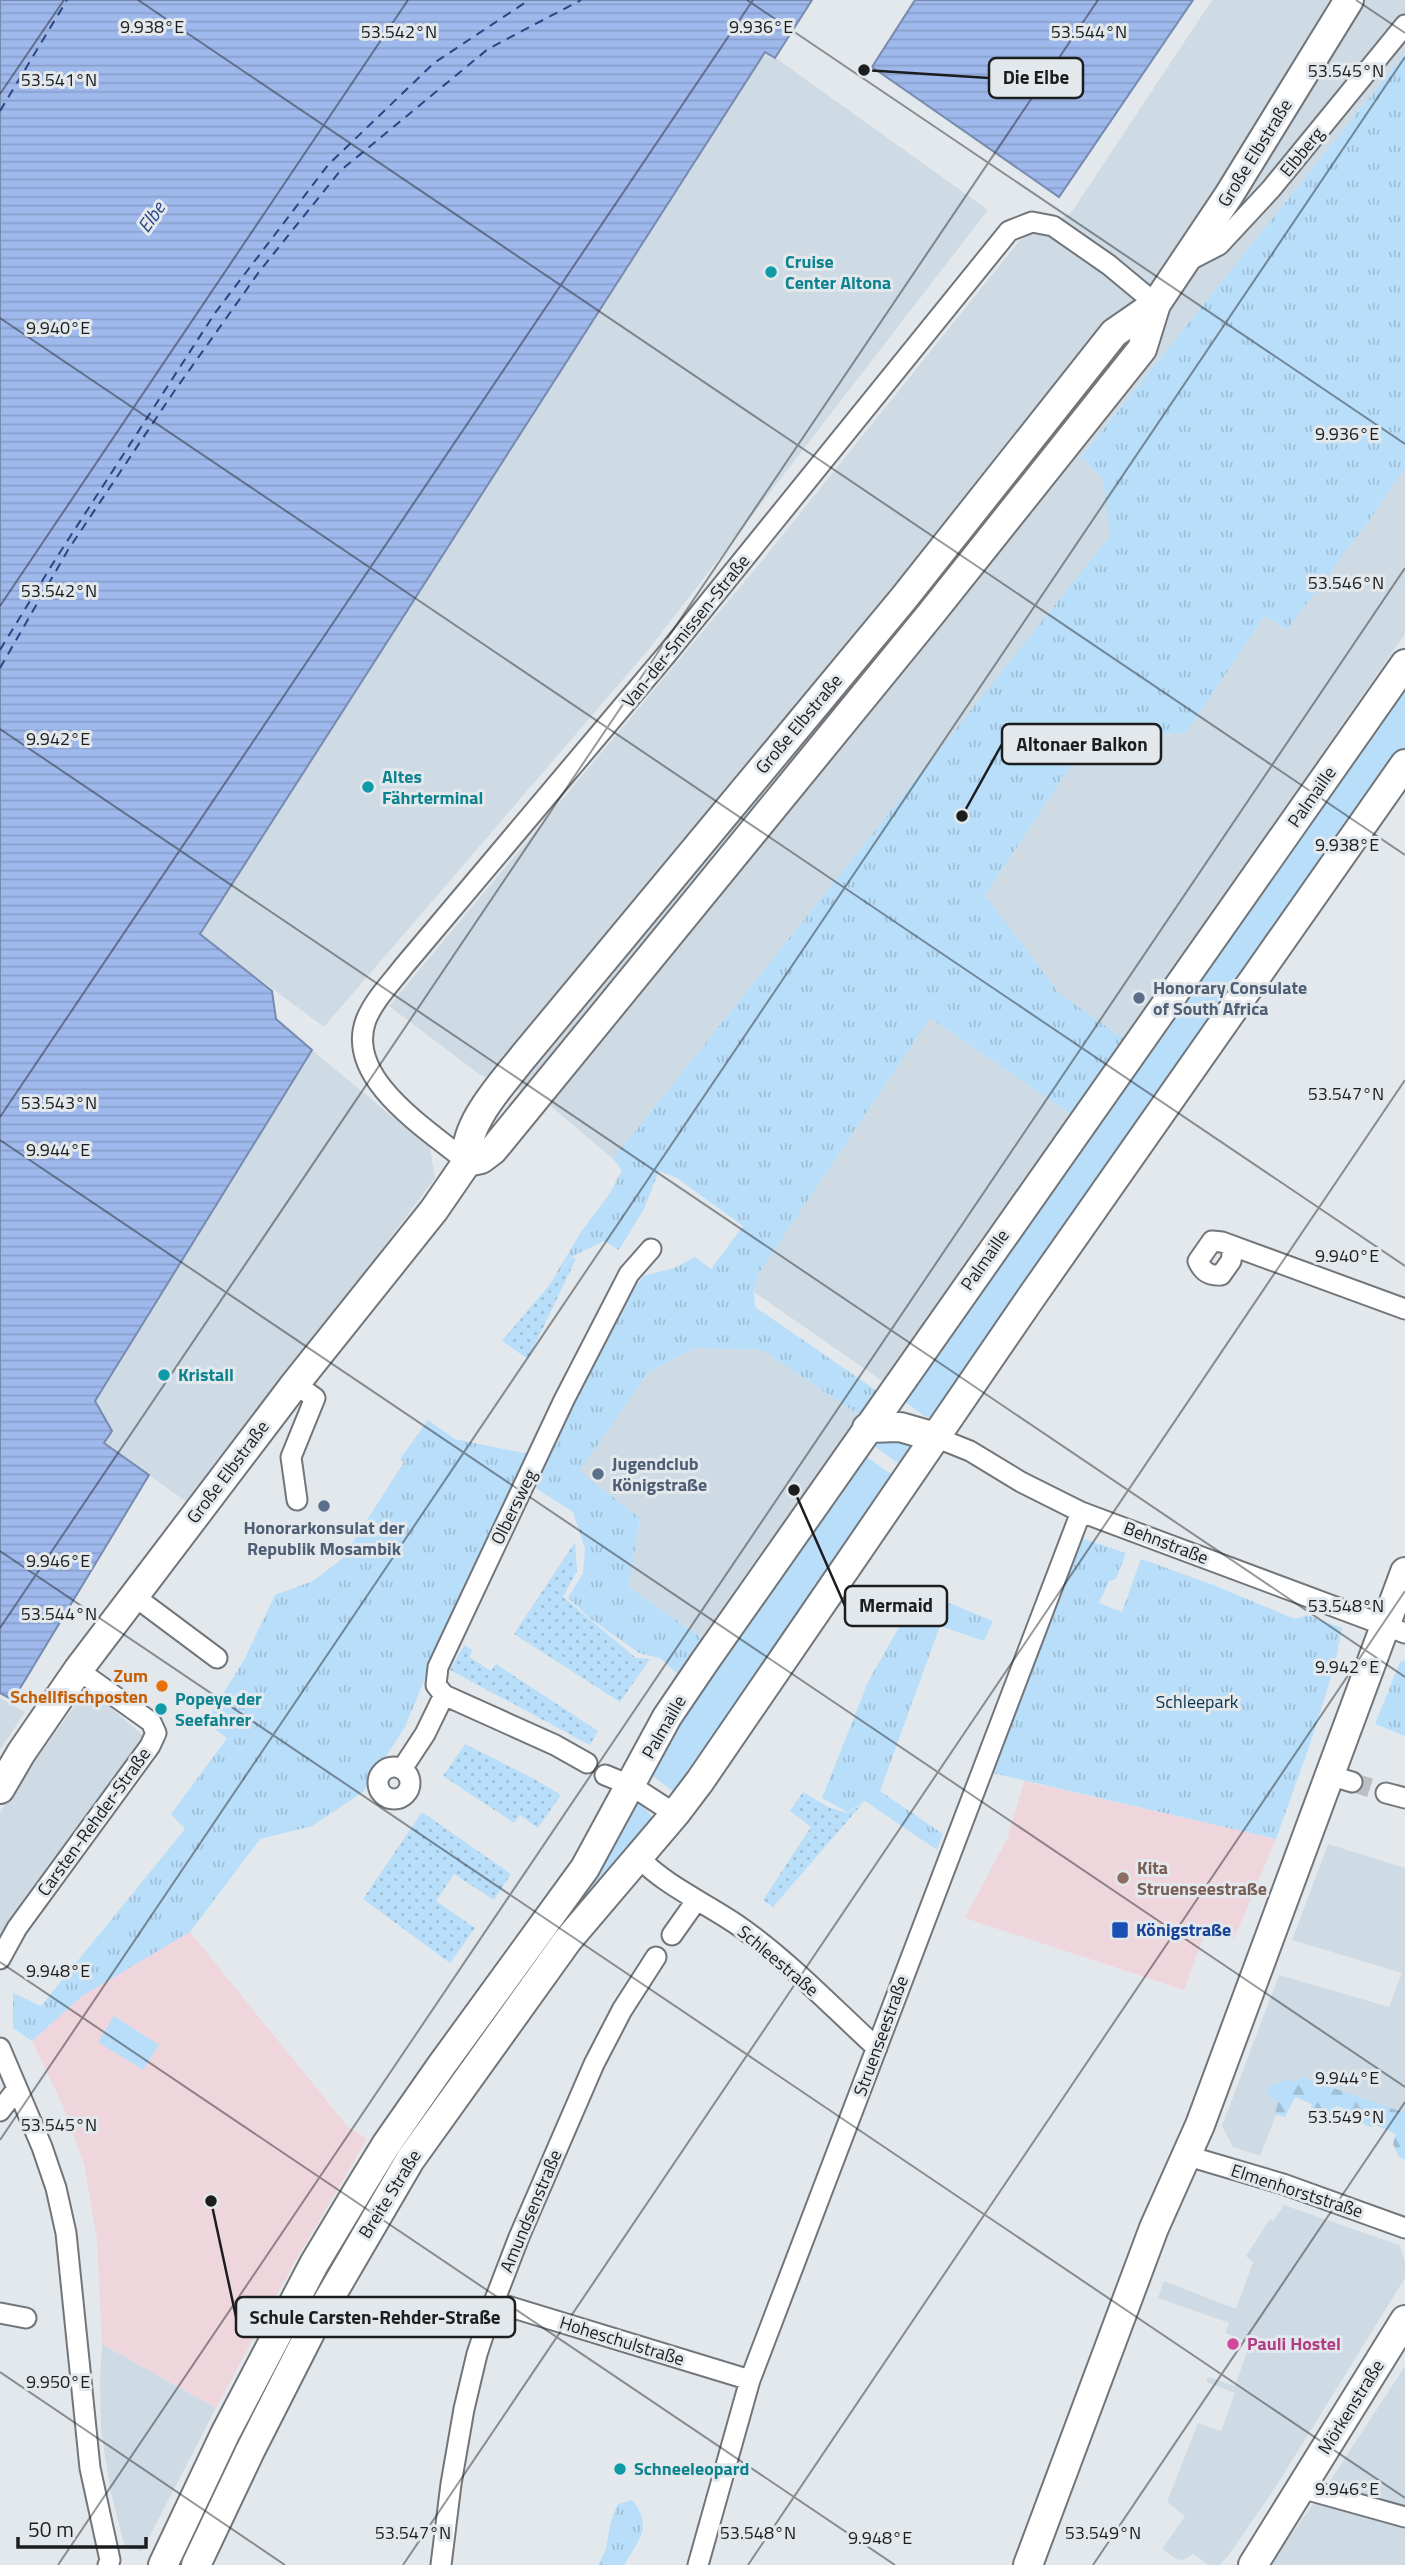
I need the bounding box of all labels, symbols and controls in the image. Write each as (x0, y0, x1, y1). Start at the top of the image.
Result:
text: 9.938°E (120, 13, 184, 40)
text: 9.936°E (729, 13, 793, 40)
text: 53.542°N (361, 18, 437, 45)
text: 53.544°N (1051, 18, 1127, 45)
text: 53.545°N (1308, 57, 1384, 84)
callout: Die Elbe (989, 58, 1083, 98)
text: Die Elbe (1003, 62, 1070, 91)
text: 53.541°N (21, 66, 97, 93)
street label: Große Elbstraße (1211, 93, 1299, 212)
street label: Elbberg (1273, 121, 1330, 183)
water label: Elbe (130, 194, 172, 238)
place label: Cruise Center Altona (785, 248, 891, 296)
marker: Cruise Center Altona (763, 264, 779, 280)
text: 9.940°E (26, 314, 90, 341)
text: 9.936°E (1315, 420, 1379, 447)
street label: Van-der-Smissen-Straße (615, 548, 756, 713)
text: 53.546°N (1308, 569, 1384, 596)
text: 53.542°N (21, 577, 97, 604)
street label: Große Elbstraße (749, 668, 848, 779)
callout: Altonaer Balkon (1002, 724, 1161, 764)
text: 9.942°E (26, 725, 90, 752)
text: Altonaer Balkon (1016, 729, 1148, 758)
street label: Palmaille (1281, 761, 1342, 833)
place label: Altes Fährterminal (382, 763, 483, 811)
marker: Altes Fährterminal (360, 779, 376, 795)
text: 9.938°E (1315, 831, 1379, 858)
place label: Honorary Consulate of South Africa (1153, 974, 1307, 1022)
marker: Honorary Consulate of South Africa (1131, 990, 1147, 1006)
text: 53.547°N (1308, 1080, 1384, 1107)
text: 53.543°N (21, 1089, 97, 1116)
text: 9.944°E (26, 1136, 90, 1163)
street label: Palmaille (954, 1224, 1015, 1296)
text: 9.940°E (1315, 1242, 1379, 1269)
place label: Kristall (178, 1361, 234, 1388)
marker: Kristall (156, 1367, 172, 1383)
street label: Große Elbstraße (180, 1414, 275, 1529)
place label: Jugendclub Königstraße (612, 1450, 707, 1498)
street label: Olbersweg (484, 1464, 543, 1549)
marker: Jugendclub Königstraße (590, 1466, 606, 1482)
marker: Honorarkonsulat der Republik Mosambik (316, 1498, 332, 1514)
place label: Honorarkonsulat der Republik Mosambik (243, 1514, 405, 1562)
street label: Behnstraße (1120, 1514, 1213, 1571)
text: 9.946°E (26, 1547, 90, 1574)
callout: Mermaid (845, 1586, 947, 1626)
text: Mermaid (859, 1590, 933, 1619)
text: 53.548°N (1308, 1592, 1384, 1619)
text: 53.544°N (21, 1600, 97, 1627)
text: 9.942°E (1315, 1653, 1379, 1680)
place label: Zum Schellfischposten (10, 1662, 148, 1710)
marker: Zum Schellfischposten (154, 1678, 170, 1694)
place label: Popeye der Seefahrer (175, 1685, 262, 1733)
park label: Schleepark (1156, 1688, 1239, 1715)
street label: Palmaille (635, 1690, 693, 1763)
marker: Popeye der Seefahrer (153, 1701, 169, 1717)
street label: Carsten-Rehder-Straße (30, 1742, 157, 1902)
place label: Kita Struenseestraße (1137, 1854, 1267, 1902)
marker: Kita Struenseestraße (1115, 1870, 1131, 1886)
place label: Königstraße (1136, 1916, 1231, 1943)
street label: Schleestraße (732, 1918, 825, 2003)
marker: Königstraße (1110, 1920, 1130, 1940)
text: 9.948°E (26, 1957, 90, 1984)
street label: Struenseestraße (846, 1972, 915, 2100)
text: 9.944°E (1315, 2064, 1379, 2091)
text: 53.549°N (1308, 2103, 1384, 2130)
text: 53.545°N (21, 2111, 97, 2138)
street label: Breite Straße (352, 2144, 428, 2243)
street label: Amundsenstraße (493, 2145, 569, 2276)
street label: Elmenhorststraße (1228, 2156, 1367, 2225)
callout: Schule Carsten-Rehder-Straße (236, 2297, 515, 2337)
text: Schule Carsten-Rehder-Straße (250, 2302, 501, 2331)
street label: Hoheschulstraße (556, 2309, 688, 2372)
place label: Pauli Hostel (1247, 2330, 1341, 2357)
marker: Pauli Hostel (1225, 2336, 1241, 2352)
street label: Mörkenstraße (1311, 2354, 1390, 2459)
text: 9.950°E (26, 2368, 90, 2395)
place label: Schneeleopard (634, 2455, 749, 2482)
marker: Schneeleopard (612, 2461, 628, 2477)
text: 9.946°E (1315, 2475, 1379, 2502)
scale bar (18, 2506, 145, 2550)
text: 50 m (28, 2513, 74, 2545)
text: 53.547°N (375, 2519, 451, 2546)
text: 53.548°N (720, 2519, 796, 2546)
text: 53.549°N (1065, 2519, 1141, 2546)
text: 9.948°E (848, 2524, 912, 2551)

